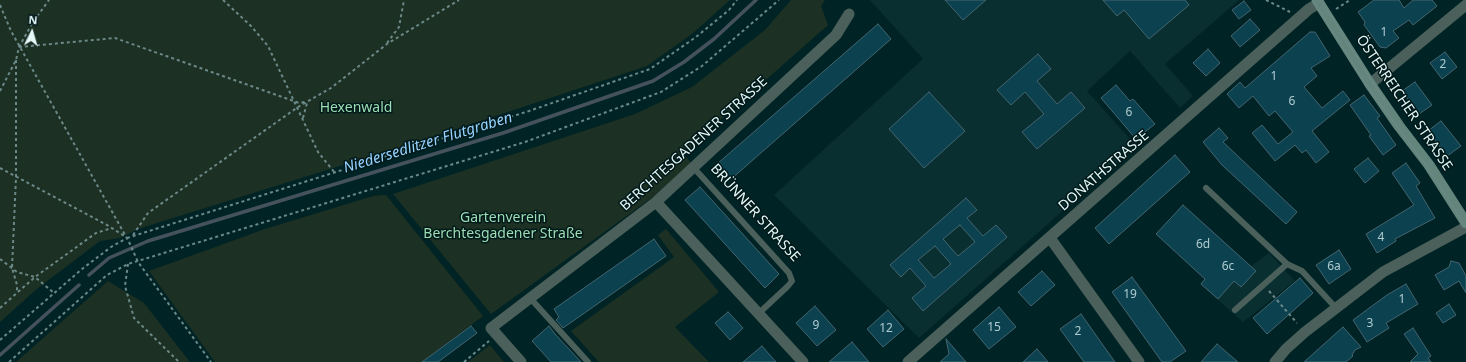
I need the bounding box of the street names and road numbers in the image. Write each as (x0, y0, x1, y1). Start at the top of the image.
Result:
street label: ÖSTERREICHER STRASSE (1352, 32, 1456, 174)
street label: BERCHTESGADENER STRASSE (617, 73, 771, 215)
street label: DONATHSTRASSE (1055, 127, 1153, 215)
street label: BRÜNNER STRASSE (707, 161, 803, 265)

